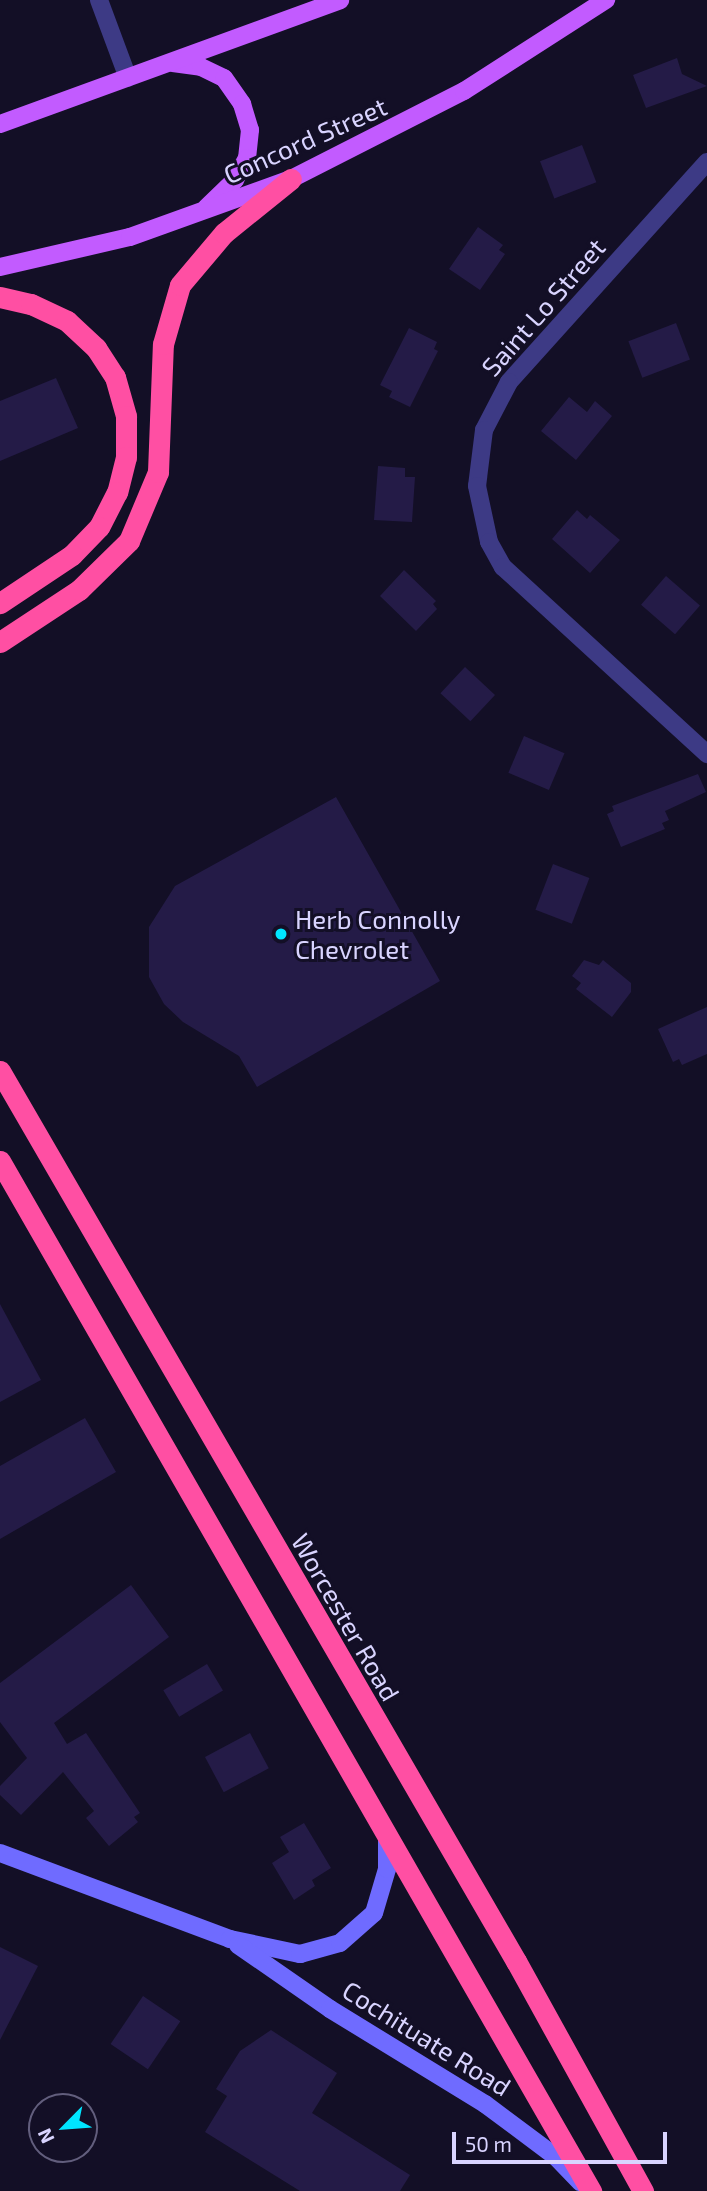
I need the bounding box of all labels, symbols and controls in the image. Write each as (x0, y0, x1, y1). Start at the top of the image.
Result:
street label: Concord Street (219, 90, 391, 190)
street label: Saint Lo Street (475, 232, 611, 382)
place label: Herb Connolly Chevrolet (295, 903, 461, 964)
marker: Herb Connolly Chevrolet (273, 926, 289, 942)
street label: Worcester Road (285, 1527, 407, 1707)
street label: Cochituate Road (337, 1974, 517, 2102)
north arrow (28, 2093, 98, 2163)
scale bar (455, 2118, 670, 2162)
text: N (32, 2125, 59, 2147)
text: 50 m (465, 2131, 512, 2156)

